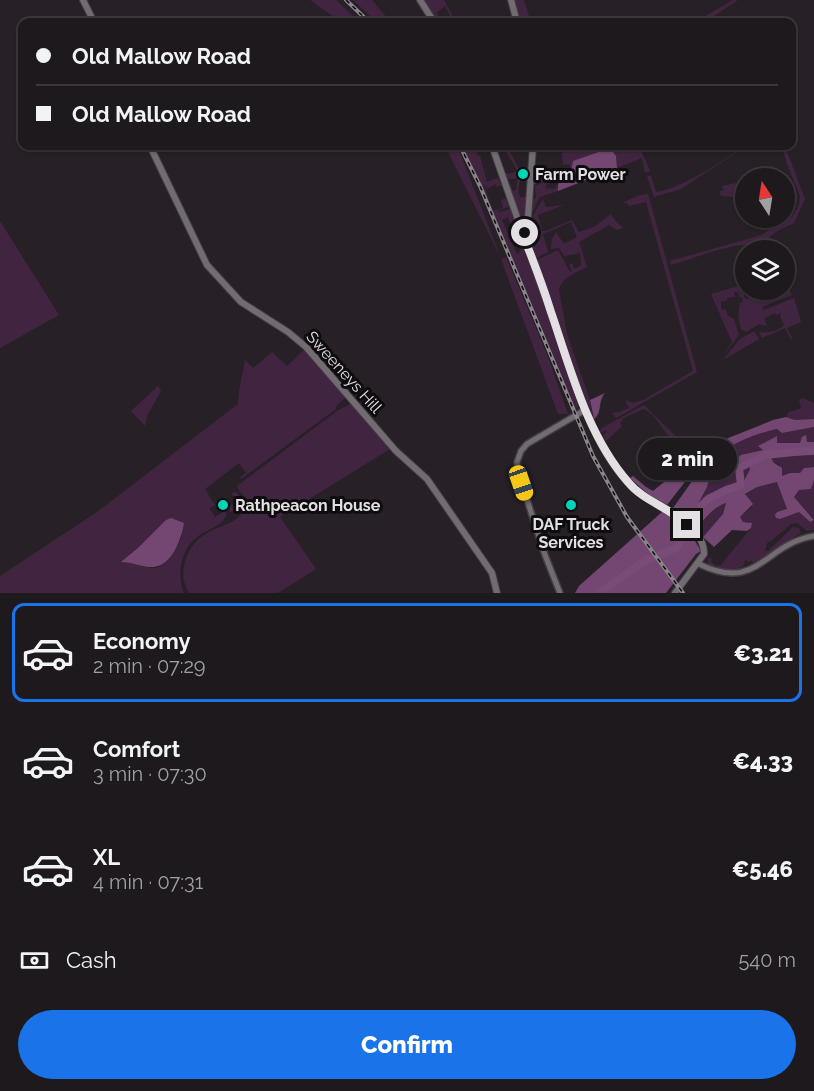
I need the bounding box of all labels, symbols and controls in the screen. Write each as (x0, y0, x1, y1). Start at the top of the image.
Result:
text: Old Mallow Road (72, 43, 251, 69)
text: Old Mallow Road (72, 101, 251, 127)
place label: Farm Power (535, 165, 626, 184)
marker: Farm Power (516, 167, 530, 181)
north arrow (735, 168, 795, 228)
map controls (735, 168, 795, 300)
route start (511, 219, 538, 246)
button: layers (735, 240, 795, 300)
street label: Sweeneys Hill (302, 327, 386, 417)
callout: 2 min (638, 438, 736, 480)
text: 2 min (661, 447, 714, 471)
car (507, 463, 535, 503)
place label: Rathpeacon House (235, 496, 381, 515)
marker: Rathpeacon House (216, 498, 230, 512)
marker: DAF Truck Services (564, 498, 578, 512)
route end (673, 511, 700, 538)
place label: DAF Truck Services (532, 515, 610, 552)
icon: car (21, 626, 75, 680)
text: Economy (93, 628, 191, 654)
text: €3.21 (733, 640, 793, 666)
text: 2 min · 07:29 (93, 654, 206, 678)
icon: car (21, 734, 75, 788)
text: Comfort (93, 736, 180, 762)
text: €4.33 (732, 748, 793, 774)
text: 3 min · 07:30 (93, 762, 207, 786)
icon: car (21, 842, 75, 896)
text: XL (93, 844, 120, 870)
text: €5.46 (732, 856, 793, 882)
text: 4 min · 07:31 (93, 870, 203, 894)
icon: cash (18, 944, 51, 977)
text: Cash (66, 947, 117, 973)
text: 540 m (738, 948, 796, 972)
button: Confirm (18, 1010, 796, 1079)

